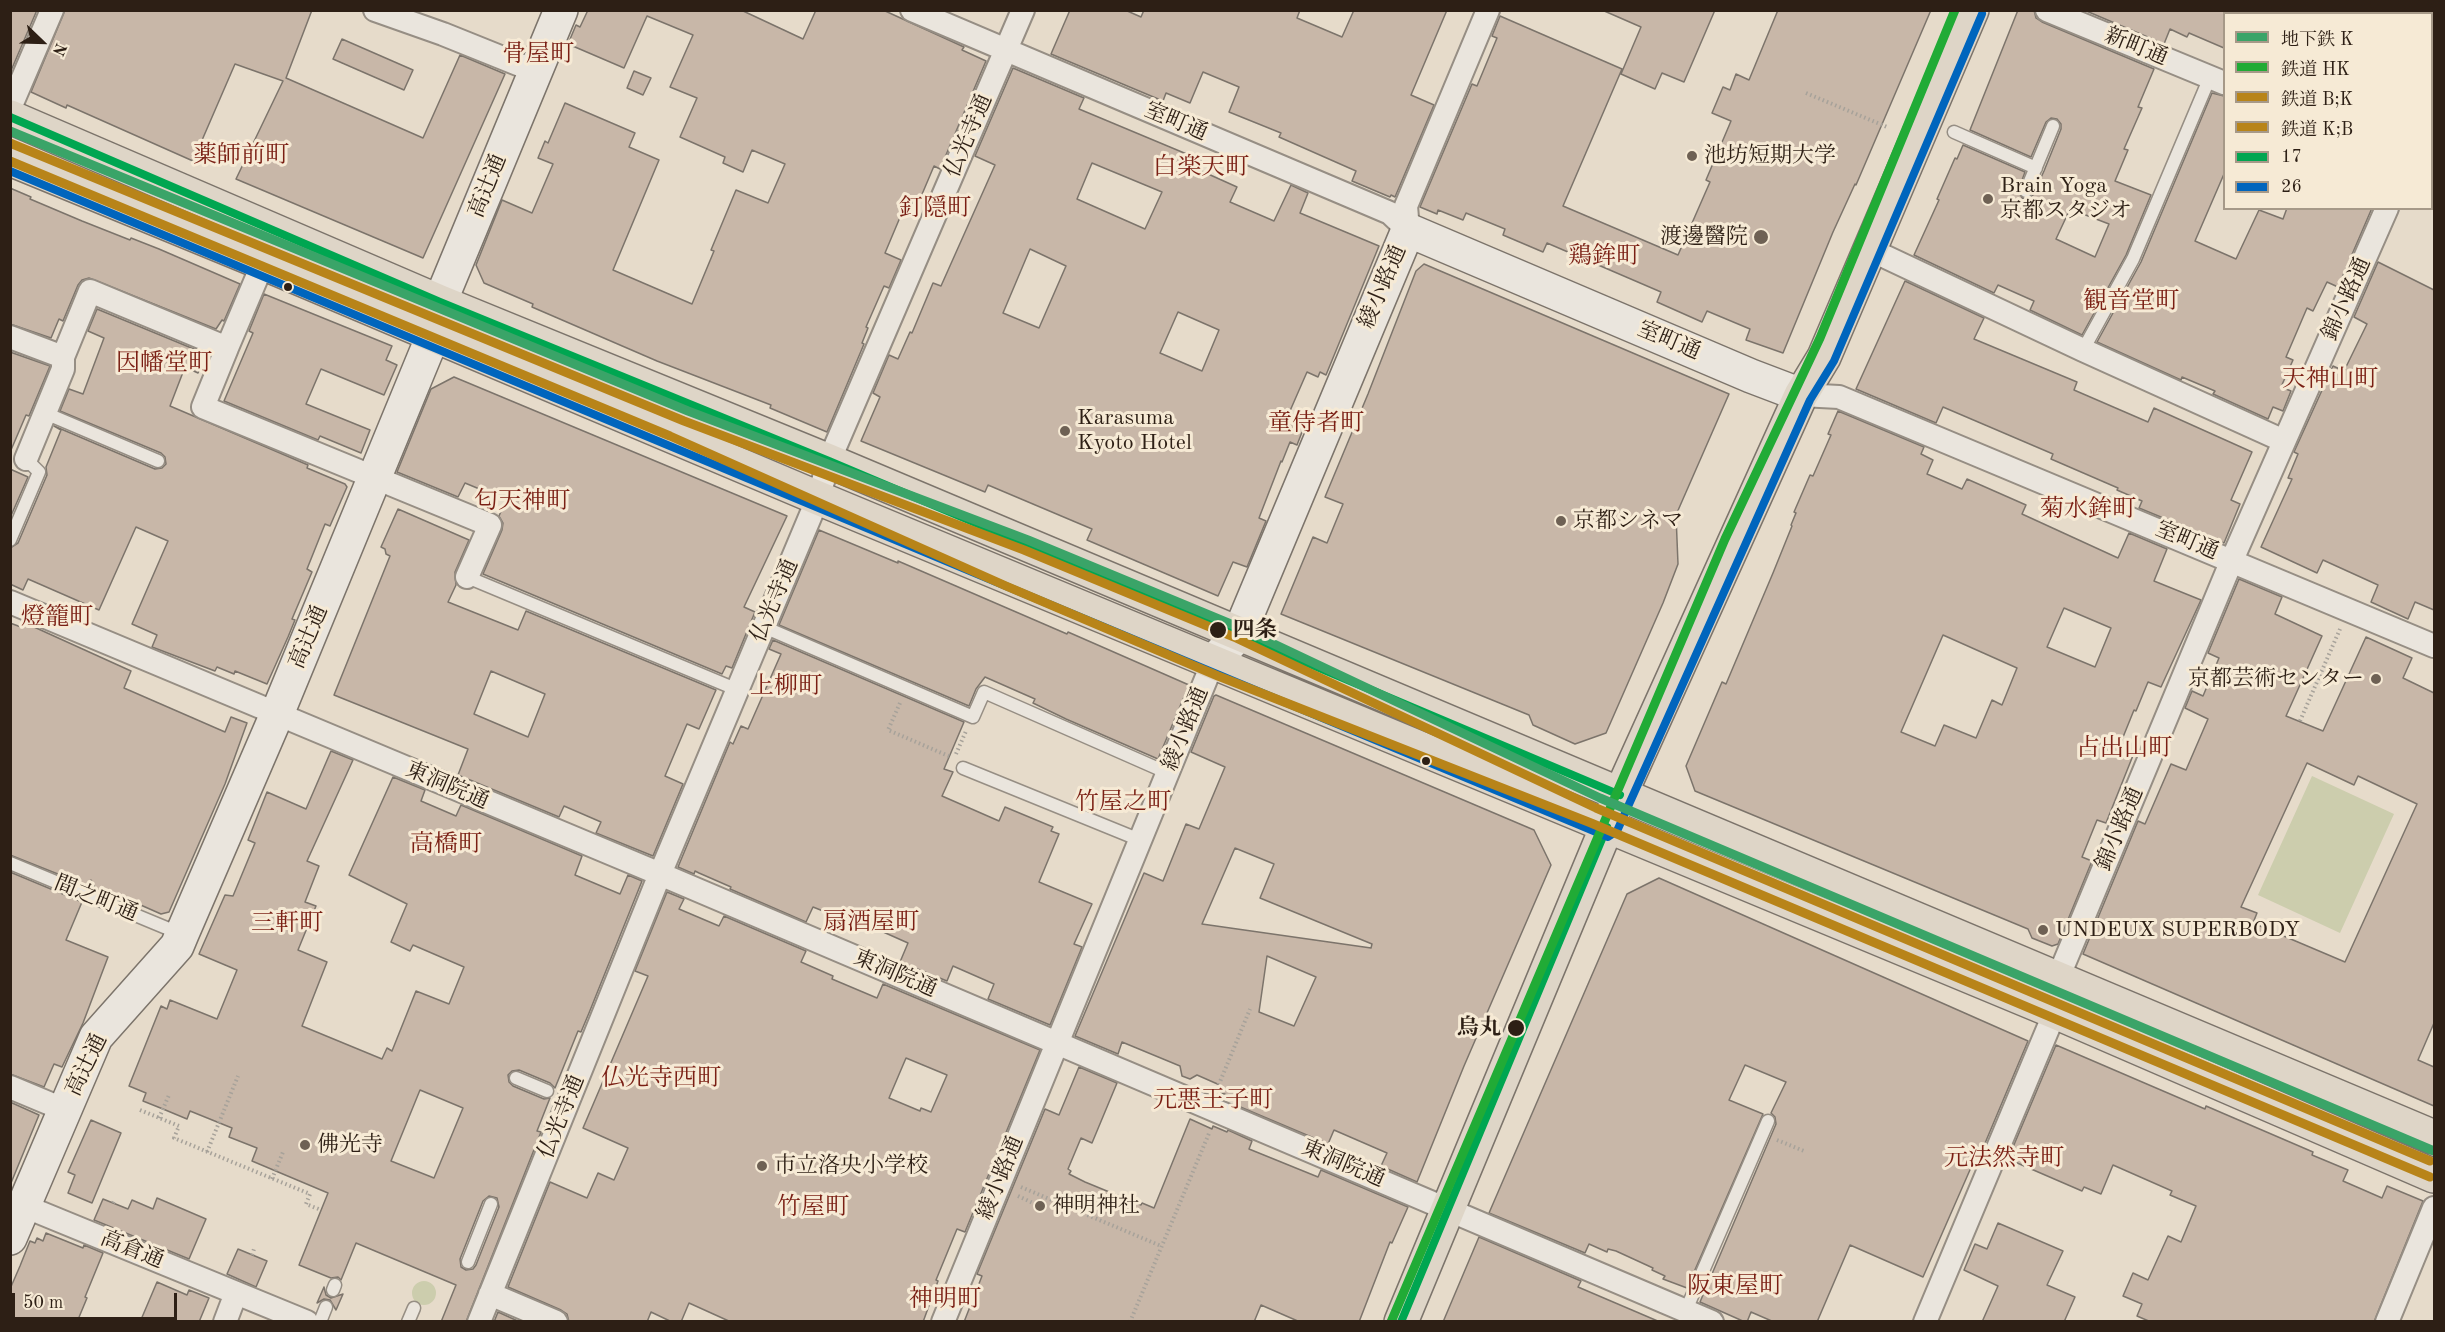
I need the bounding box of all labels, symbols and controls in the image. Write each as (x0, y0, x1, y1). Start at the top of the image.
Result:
north arrow (12, 12, 72, 72)
legend (2223, 12, 2433, 210)
street label: 新町通 (2100, 22, 2172, 72)
text: 地下鉄 K (2281, 31, 2354, 49)
text: N (49, 40, 68, 58)
district label: 骨屋町 (502, 41, 574, 69)
text: 鉄道 HK (2281, 61, 2350, 79)
street label: 仏光寺通 (940, 90, 998, 182)
text: 鉄道 B;K (2281, 91, 2353, 109)
street label: 室町通 (1140, 97, 1212, 147)
text: 鉄道 K;B (2281, 121, 2353, 139)
district label: 薬師前町 (193, 142, 289, 170)
place label: 池坊短期大学 (1704, 143, 1836, 169)
text: 17 (2281, 148, 2302, 166)
marker: 池坊短期大学 (1685, 149, 1699, 163)
street label: 高辻通 (463, 150, 513, 222)
district label: 白楽天町 (1153, 154, 1249, 182)
place label: Brain Yoga 京都スタジオ (2000, 173, 2132, 224)
text: 26 (2281, 178, 2302, 196)
marker: Brain Yoga 京都スタジオ (1981, 192, 1995, 206)
district label: 釘隠町 (899, 195, 971, 223)
place label: 渡邊醫院 (1660, 224, 1748, 250)
marker: 渡邊醫院 (1752, 228, 1770, 246)
street label: 綾小路通 (1354, 241, 1412, 333)
district label: 鶏鉾町 (1568, 243, 1640, 271)
street label: 錦小路通 (2317, 253, 2377, 345)
unlabelled marker (282, 281, 294, 293)
district label: 観音堂町 (2083, 288, 2179, 316)
street label: 室町通 (1633, 316, 1705, 366)
district label: 因幡堂町 (116, 350, 212, 378)
district label: 天神山町 (2282, 366, 2378, 394)
place label: Karasuma Kyoto Hotel (1077, 405, 1192, 457)
district label: 童侍者町 (1268, 410, 1364, 438)
marker: Karasuma Kyoto Hotel (1058, 424, 1072, 438)
district label: 匂天神町 (474, 488, 570, 516)
district label: 菊水鉾町 (2040, 496, 2136, 524)
place label: 京都シネマ (1573, 508, 1683, 534)
marker: 京都シネマ (1554, 514, 1568, 528)
street label: 室町通 (2151, 516, 2223, 566)
street label: 仏光寺通 (746, 555, 804, 647)
street label: 高辻通 (284, 601, 334, 673)
district label: 燈籠町 (21, 604, 93, 632)
place label: 四条 (1233, 617, 1277, 643)
marker: 四条 (1208, 620, 1228, 640)
place label: 京都芸術センター (2188, 666, 2364, 692)
marker: 京都芸術センター (2369, 672, 2383, 686)
district label: 上柳町 (750, 673, 822, 701)
street label: 綾小路通 (1157, 683, 1215, 775)
district label: 占出山町 (2076, 735, 2172, 763)
unlabelled marker (1420, 755, 1432, 767)
street label: 東洞院通 (401, 757, 493, 815)
street label: 錦小路通 (2091, 783, 2149, 875)
district label: 竹屋之町 (1075, 789, 1171, 817)
district label: 高橋町 (410, 831, 482, 859)
street label: 間之町通 (50, 870, 142, 928)
district label: 扇酒屋町 (823, 909, 919, 937)
district label: 三軒町 (251, 910, 323, 938)
place label: UNDEUX SUPERBODY (2055, 917, 2300, 943)
marker: UNDEUX SUPERBODY (2036, 923, 2050, 937)
street label: 東洞院通 (849, 945, 941, 1003)
place label: 烏丸 (1457, 1015, 1501, 1041)
marker: 烏丸 (1506, 1018, 1526, 1038)
street label: 高辻通 (61, 1030, 113, 1100)
district label: 仏光寺西町 (601, 1065, 721, 1093)
street label: 仏光寺通 (533, 1071, 591, 1163)
district label: 元悪王子町 (1153, 1087, 1273, 1115)
place label: 佛光寺 (317, 1132, 383, 1158)
street label: 綾小路通 (972, 1132, 1030, 1224)
street label: 東洞院通 (1297, 1135, 1389, 1193)
marker: 佛光寺 (298, 1138, 312, 1152)
district label: 元法然寺町 (1944, 1145, 2064, 1173)
place label: 市立洛央小学校 (774, 1153, 928, 1179)
marker: 市立洛央小学校 (755, 1159, 769, 1173)
place label: 神明神社 (1052, 1193, 1140, 1219)
district label: 竹屋町 (777, 1194, 849, 1222)
marker: 神明神社 (1033, 1199, 1047, 1213)
street label: 高倉通 (96, 1225, 168, 1275)
district label: 阪東屋町 (1687, 1273, 1783, 1301)
scale bar (15, 1281, 180, 1319)
district label: 神明町 (909, 1286, 981, 1314)
text: 50 m (23, 1294, 63, 1312)

